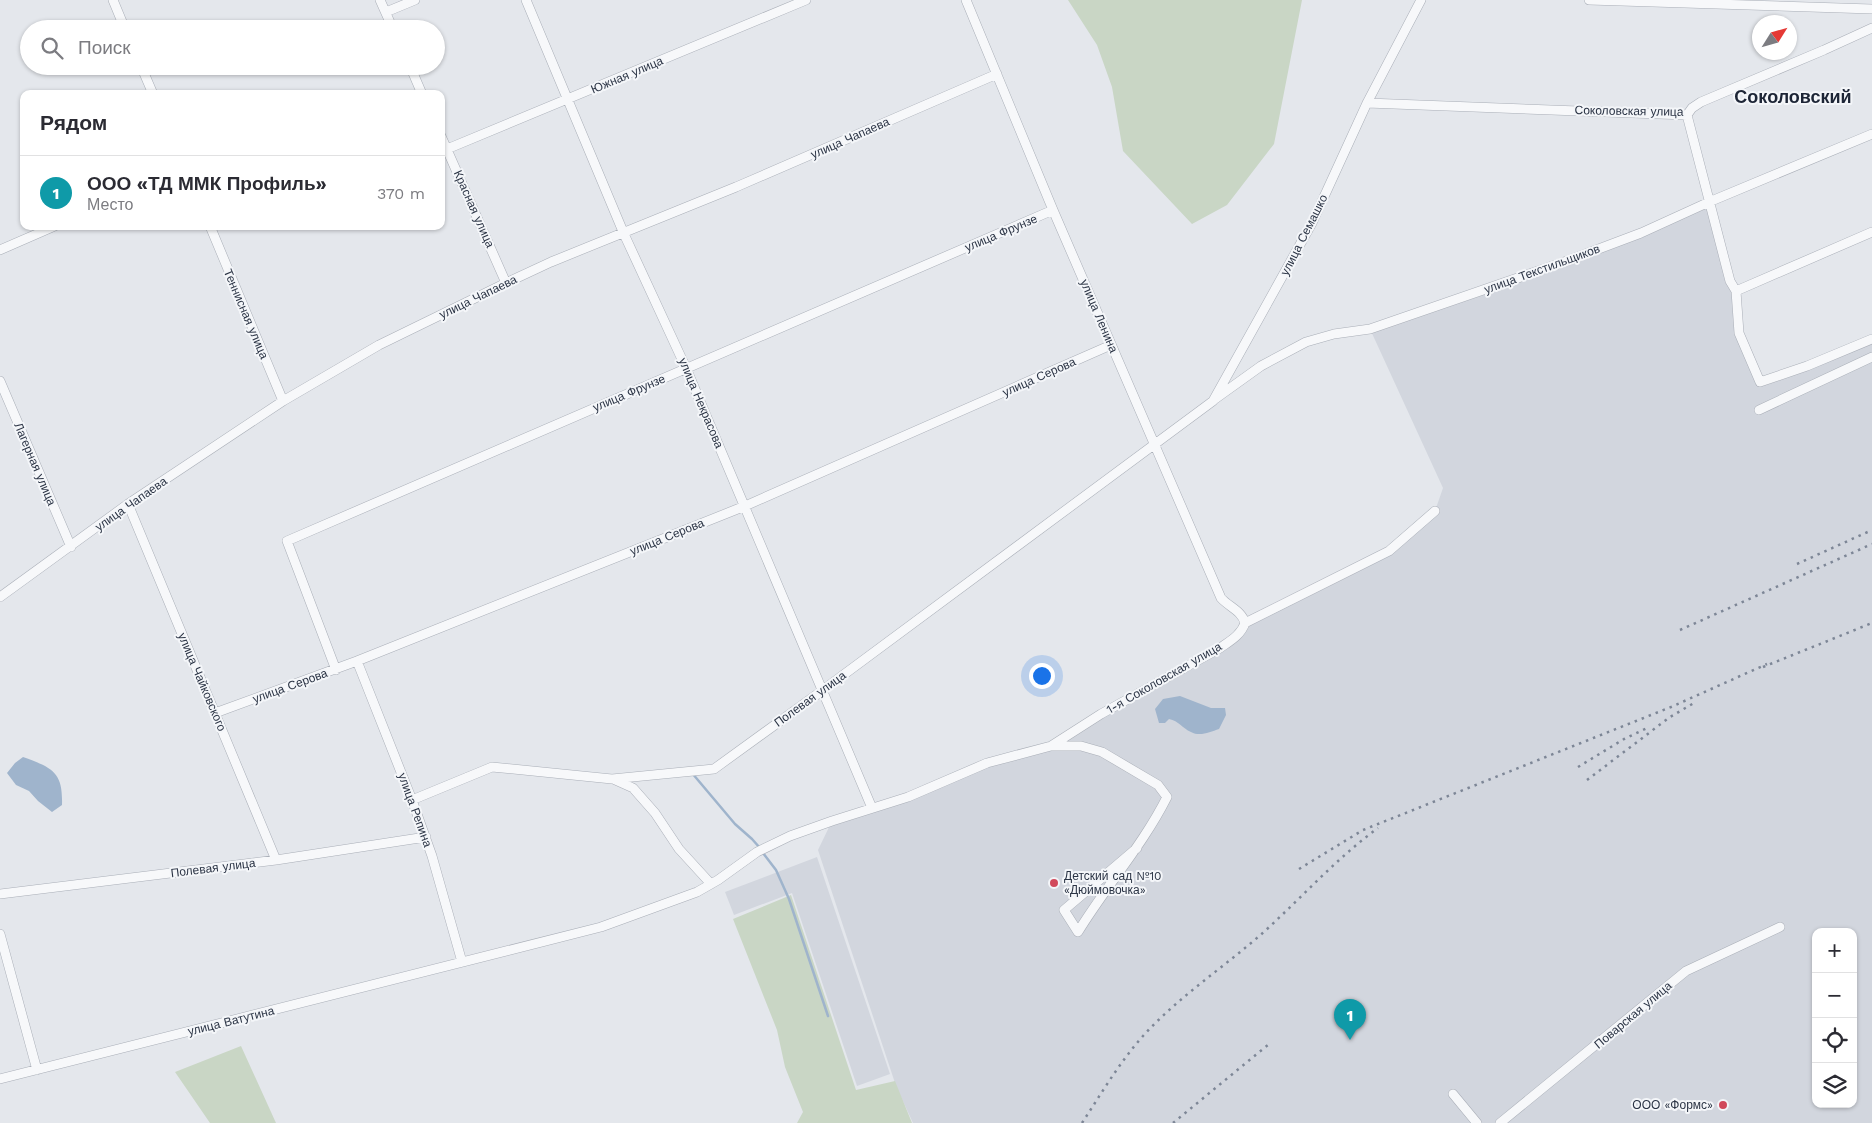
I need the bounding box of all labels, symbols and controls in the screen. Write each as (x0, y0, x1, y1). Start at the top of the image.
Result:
north arrow (1752, 15, 1797, 60)
search box (20, 20, 445, 75)
icon: search (38, 34, 66, 62)
text: Поиск (78, 36, 131, 59)
street label: Южная улица (589, 53, 665, 96)
district label: Соколовский (1734, 86, 1852, 107)
street label: Соколовская улица (1574, 103, 1684, 119)
text: Рядом (40, 110, 107, 135)
street label: улица Чапаева (809, 114, 892, 162)
street label: Красная улица (451, 168, 497, 250)
text: ООО «ТД ММК Профиль» (87, 172, 327, 195)
text: 1 (53, 184, 59, 203)
text: 370 m (377, 184, 425, 203)
street label: улица Семашко (1278, 192, 1331, 278)
text: Место (87, 195, 133, 214)
street label: улица Фрунзе (963, 211, 1040, 255)
street label: улица Текстильщиков (1482, 242, 1602, 296)
street label: Теннисная улица (221, 267, 271, 361)
street label: улица Чапаева (437, 272, 519, 322)
street label: улица Ленина (1077, 277, 1121, 355)
street label: улица Серова (1000, 354, 1078, 399)
street label: улица Некрасова (676, 356, 726, 451)
street label: улица Фрунзе (591, 371, 668, 415)
street label: Лагерная улица (11, 420, 59, 508)
street label: улица Чапаева (92, 474, 170, 534)
street label: улица Серова (628, 516, 706, 558)
street label: улица Чайковского (175, 631, 229, 734)
street label: 1-я Соколовская улица (1104, 639, 1224, 717)
your location (1029, 663, 1055, 689)
street label: улица Серова (251, 666, 330, 706)
street label: Полевая улица (771, 668, 849, 730)
street label: улица Репина (395, 771, 435, 849)
street label: Полевая улица (170, 856, 256, 880)
place label: Детский сад №10 «Дюймовочка» (1064, 869, 1162, 897)
marker: Детский сад №10 «Дюймовочка» (1048, 877, 1060, 889)
map controls (1812, 928, 1857, 1108)
button: + (1812, 928, 1857, 973)
button: − (1812, 973, 1857, 1018)
street label: Поварская улица (1591, 978, 1675, 1051)
pin: 1 (1334, 999, 1366, 1040)
street label: улица Ватутина (186, 1003, 276, 1039)
button: locate (1812, 1018, 1857, 1063)
button: layers (1812, 1063, 1857, 1108)
place label: ООО «Формс» (1632, 1098, 1713, 1112)
marker: ООО «Формс» (1717, 1099, 1729, 1111)

